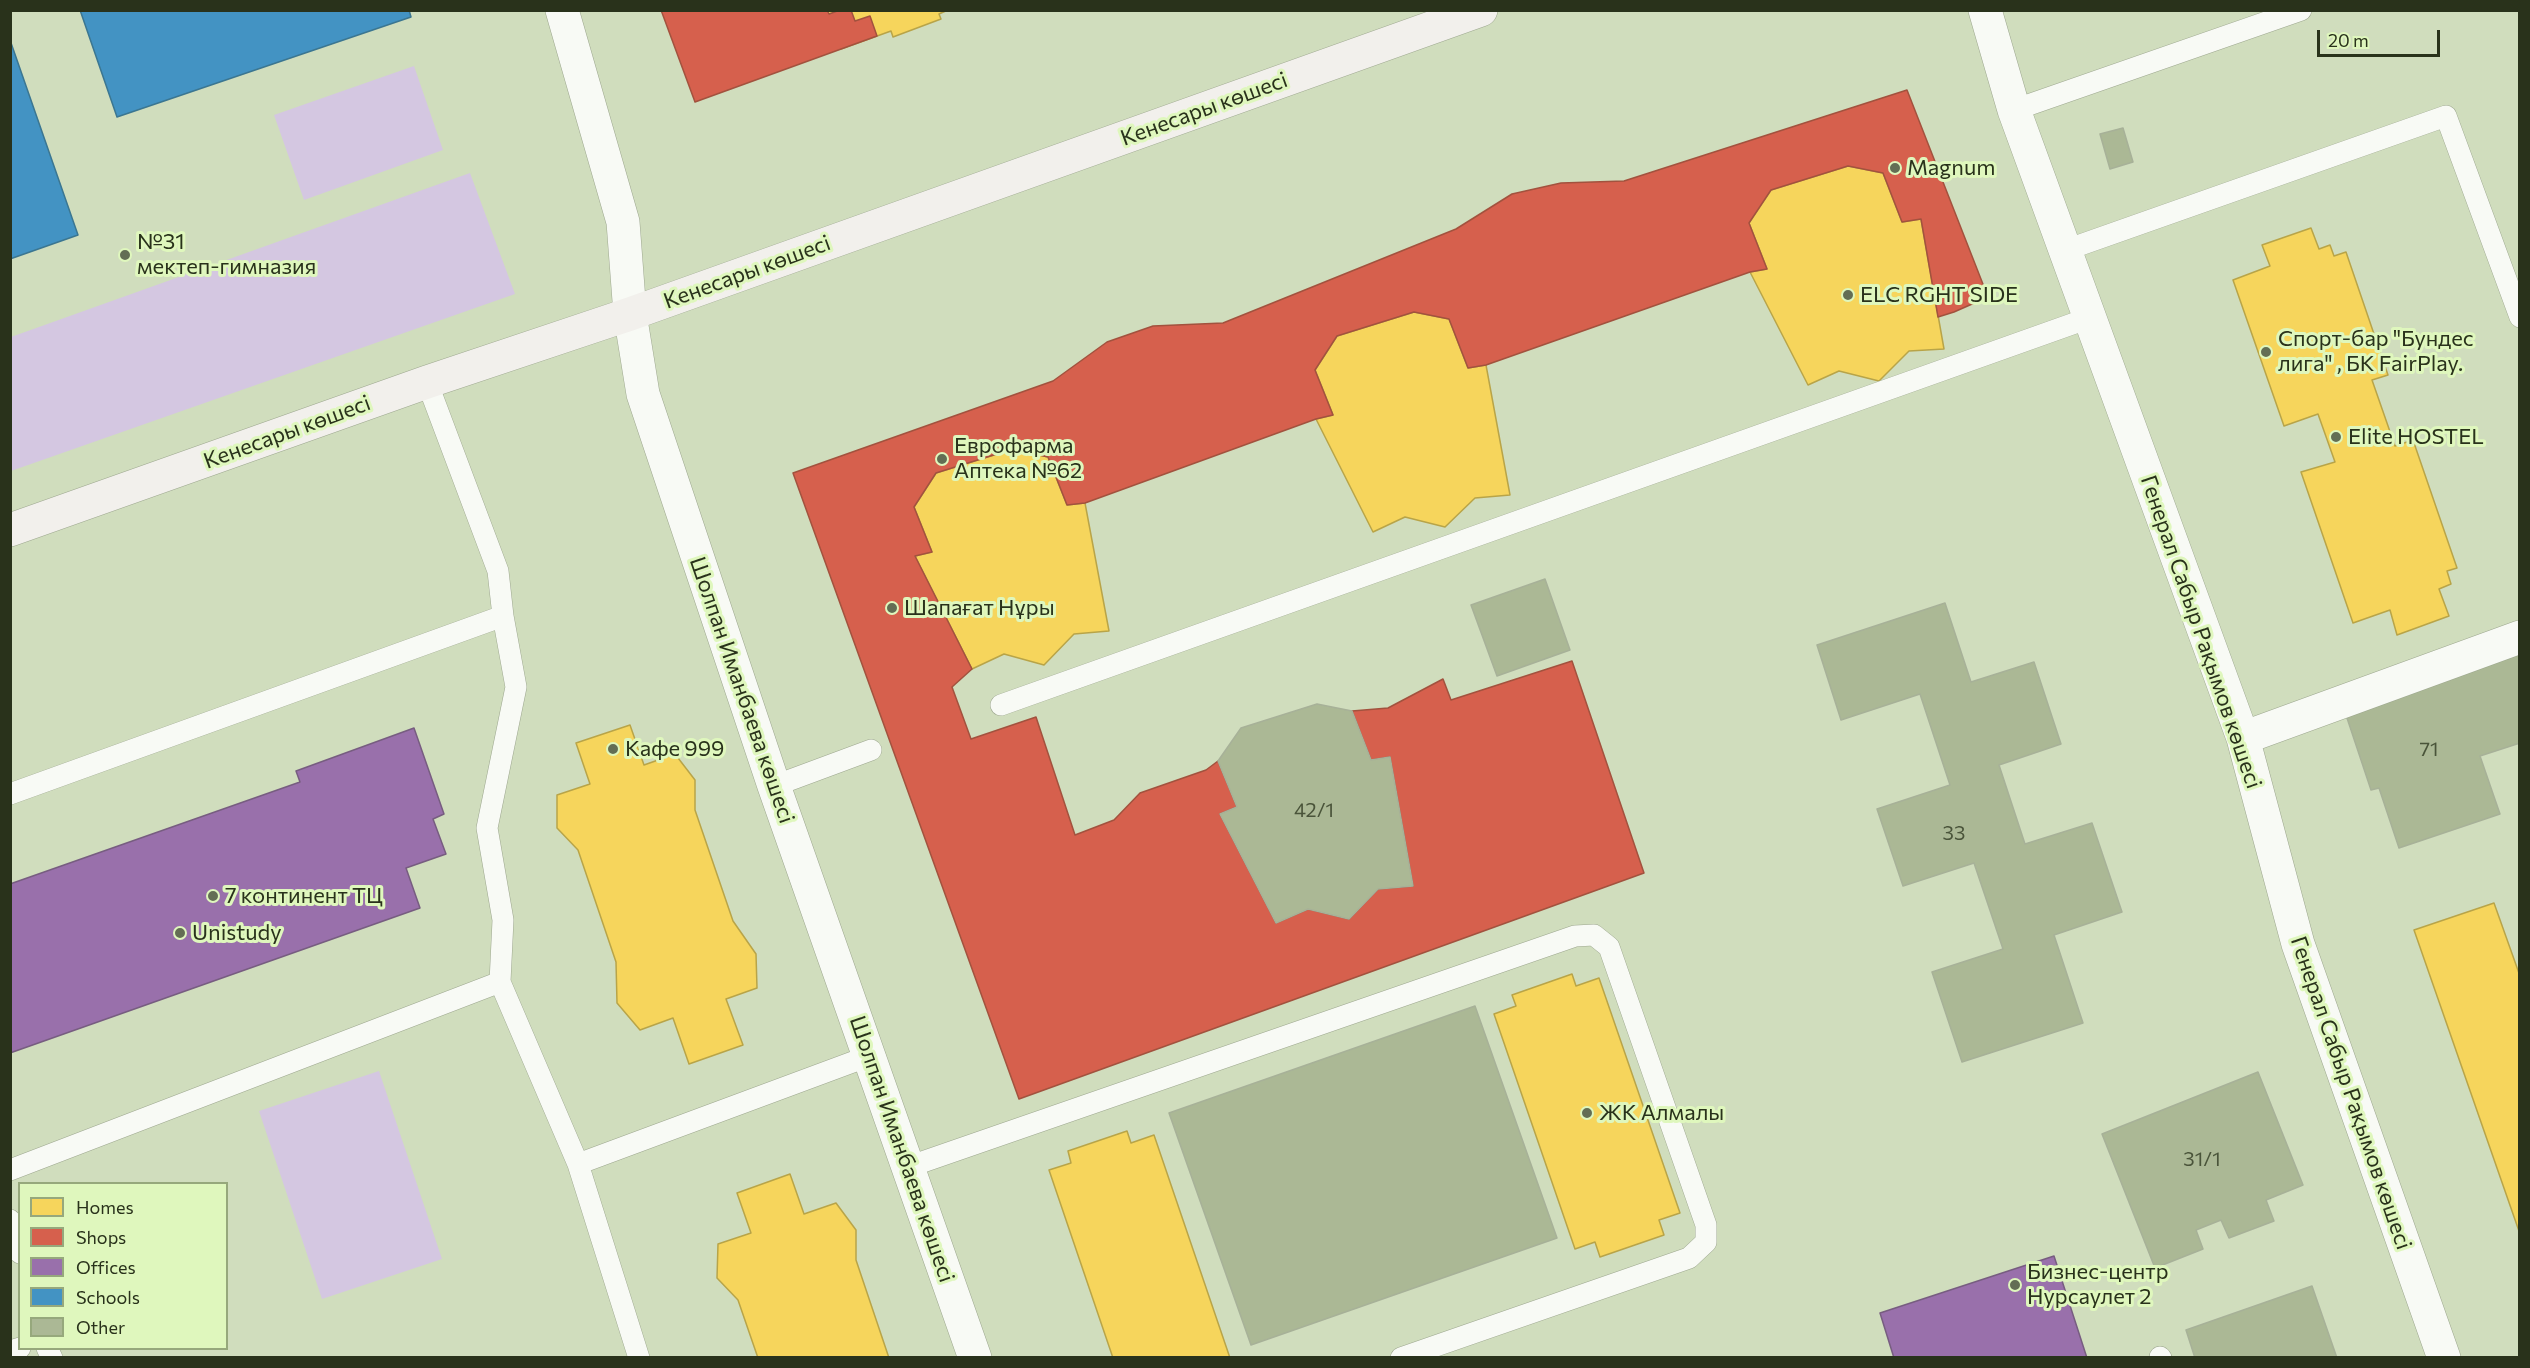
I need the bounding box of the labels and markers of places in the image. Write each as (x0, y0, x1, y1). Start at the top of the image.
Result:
place label: Magnum (1907, 155, 1995, 181)
marker: Magnum (1888, 161, 1902, 175)
place label: №31 мектеп-гимназия (137, 229, 316, 280)
marker: №31 мектеп-гимназия (118, 248, 132, 262)
place label: ELC RGHT SIDE (1860, 282, 2018, 308)
marker: ELC RGHT SIDE (1841, 288, 1855, 302)
place label: Спорт-бар "Бундес лига" , БК FairPlay. (2278, 326, 2474, 378)
marker: Спорт-бар "Бундес лига" , БК FairPlay. (2259, 345, 2273, 359)
place label: Elite HOSTEL (2348, 424, 2484, 450)
marker: Elite HOSTEL (2329, 430, 2343, 444)
place label: Еврофарма Аптека №62 (954, 433, 1082, 484)
marker: Еврофарма Аптека №62 (935, 452, 949, 466)
place label: Шапағат Нұры (904, 595, 1055, 621)
marker: Шапағат Нұры (885, 601, 899, 615)
place label: Кафе 999 (625, 736, 724, 762)
marker: Кафе 999 (606, 742, 620, 756)
place label: 7 континент ТЦ (225, 883, 383, 909)
marker: 7 континент ТЦ (206, 889, 220, 903)
place label: Unistudy (192, 920, 282, 946)
marker: Unistudy (173, 926, 187, 940)
place label: ЖК Алмалы (1599, 1100, 1724, 1126)
marker: ЖК Алмалы (1580, 1106, 1594, 1120)
place label: Бизнес-центр Нурсаулет 2 (2027, 1259, 2168, 1310)
marker: Бизнес-центр Нурсаулет 2 (2008, 1278, 2022, 1292)

